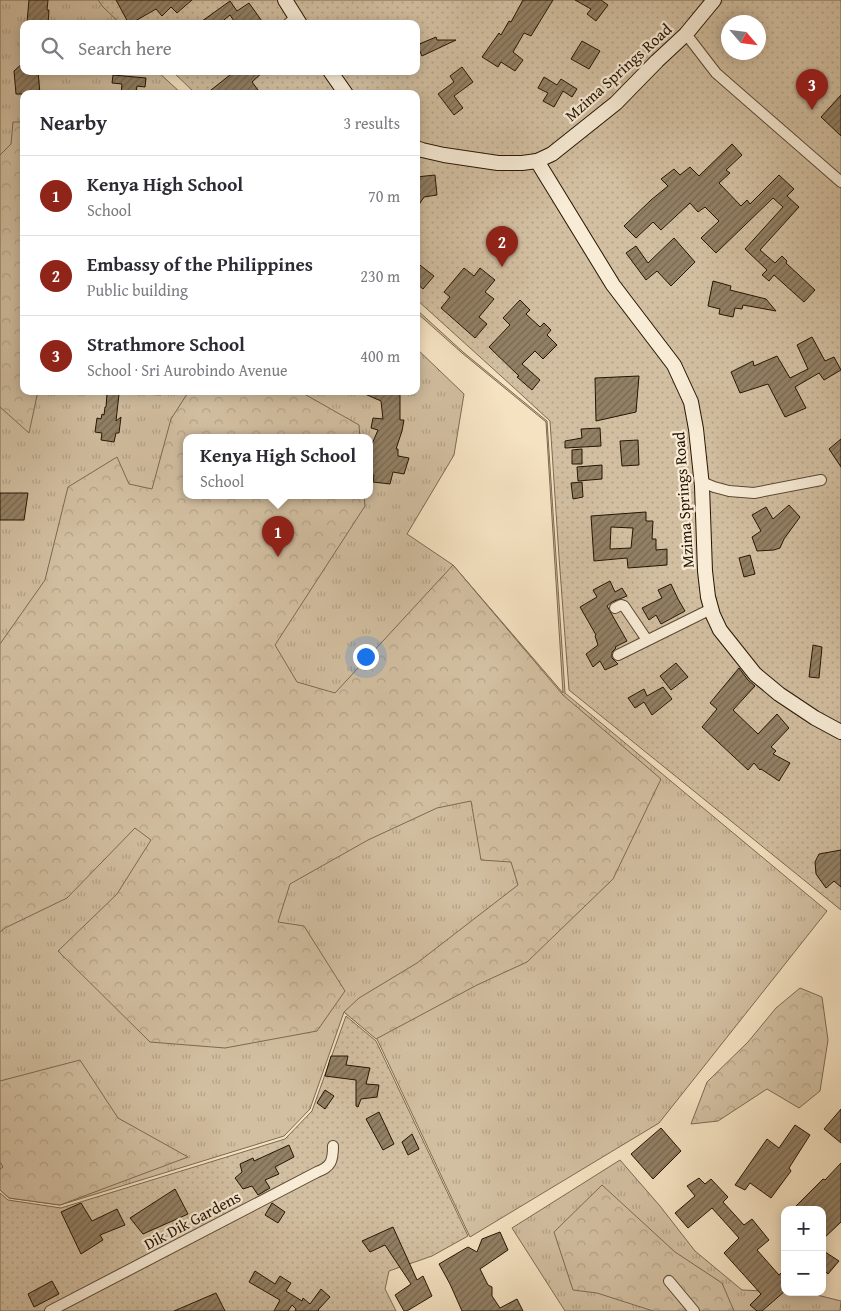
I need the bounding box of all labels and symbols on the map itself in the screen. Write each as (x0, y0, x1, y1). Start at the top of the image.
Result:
north arrow (721, 15, 766, 60)
street label: Mzima Springs Road (559, 17, 677, 127)
pin: 3 (796, 69, 828, 110)
pin: 2 (486, 226, 518, 267)
street label: Mzima Springs Road (666, 431, 700, 569)
pin: 1 (262, 516, 294, 557)
your location (353, 644, 379, 670)
street label: Dik Dik Gardens (139, 1184, 245, 1256)

